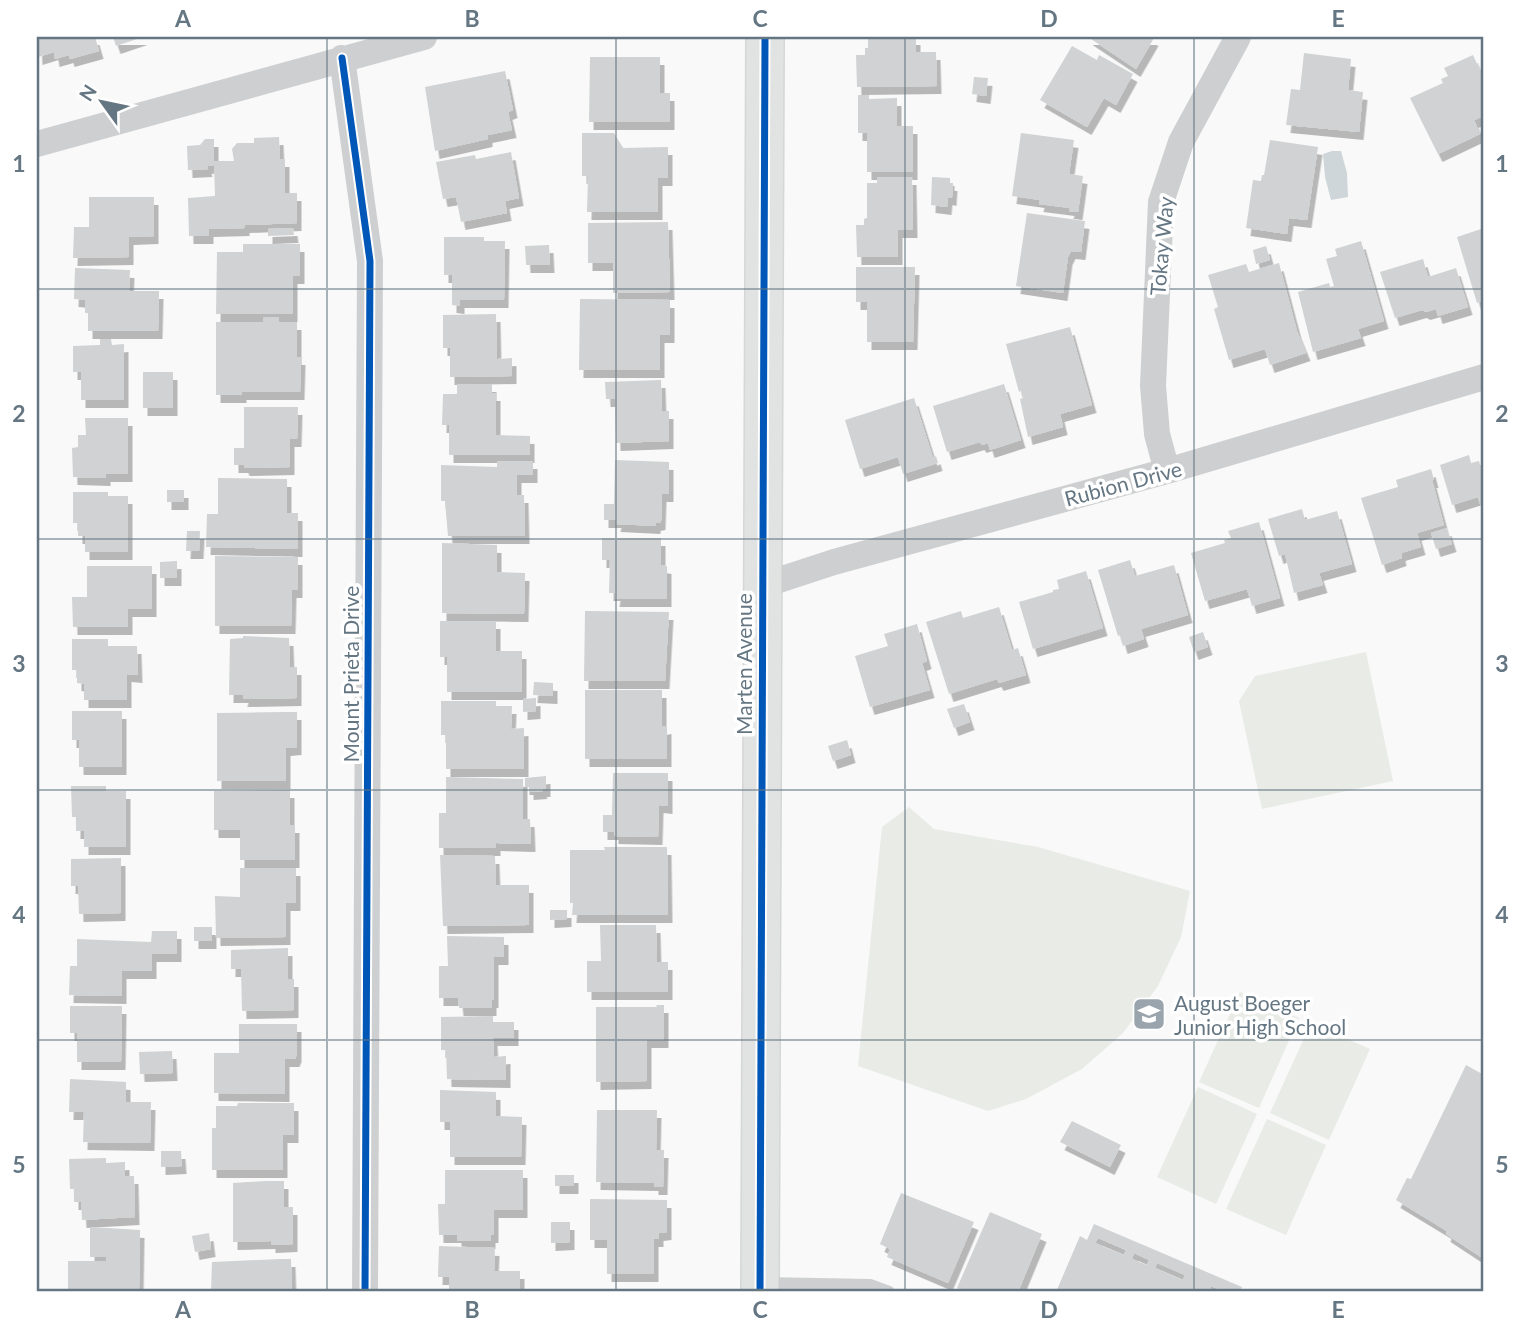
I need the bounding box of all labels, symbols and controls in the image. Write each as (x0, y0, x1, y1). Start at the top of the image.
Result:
text: A (174, 4, 192, 32)
text: B (464, 4, 480, 32)
text: C (752, 4, 768, 32)
text: D (1040, 4, 1058, 32)
text: E (1331, 4, 1345, 32)
north arrow (66, 66, 136, 136)
text: N (74, 80, 101, 105)
text: 1 (12, 149, 26, 177)
text: 1 (1495, 149, 1509, 177)
street label: Tokay Way (1144, 195, 1178, 297)
text: 2 (12, 399, 26, 427)
text: 2 (1495, 399, 1509, 427)
street label: Rubion Drive (1062, 455, 1184, 511)
street label: Mount Prieta Drive (338, 586, 363, 762)
street label: Marten Avenue (731, 593, 756, 735)
text: 3 (12, 649, 26, 677)
text: 3 (1495, 649, 1509, 677)
text: 4 (12, 900, 26, 928)
text: 4 (1495, 900, 1509, 928)
place label: August Boeger Junior High School (1174, 990, 1346, 1039)
school or university icon: August Boeger Junior High School (1130, 995, 1168, 1033)
text: 5 (12, 1150, 26, 1178)
text: 5 (1495, 1150, 1509, 1178)
text: A (174, 1295, 192, 1323)
text: B (464, 1295, 480, 1323)
text: C (752, 1295, 768, 1323)
text: D (1040, 1295, 1058, 1323)
text: E (1331, 1295, 1345, 1323)

